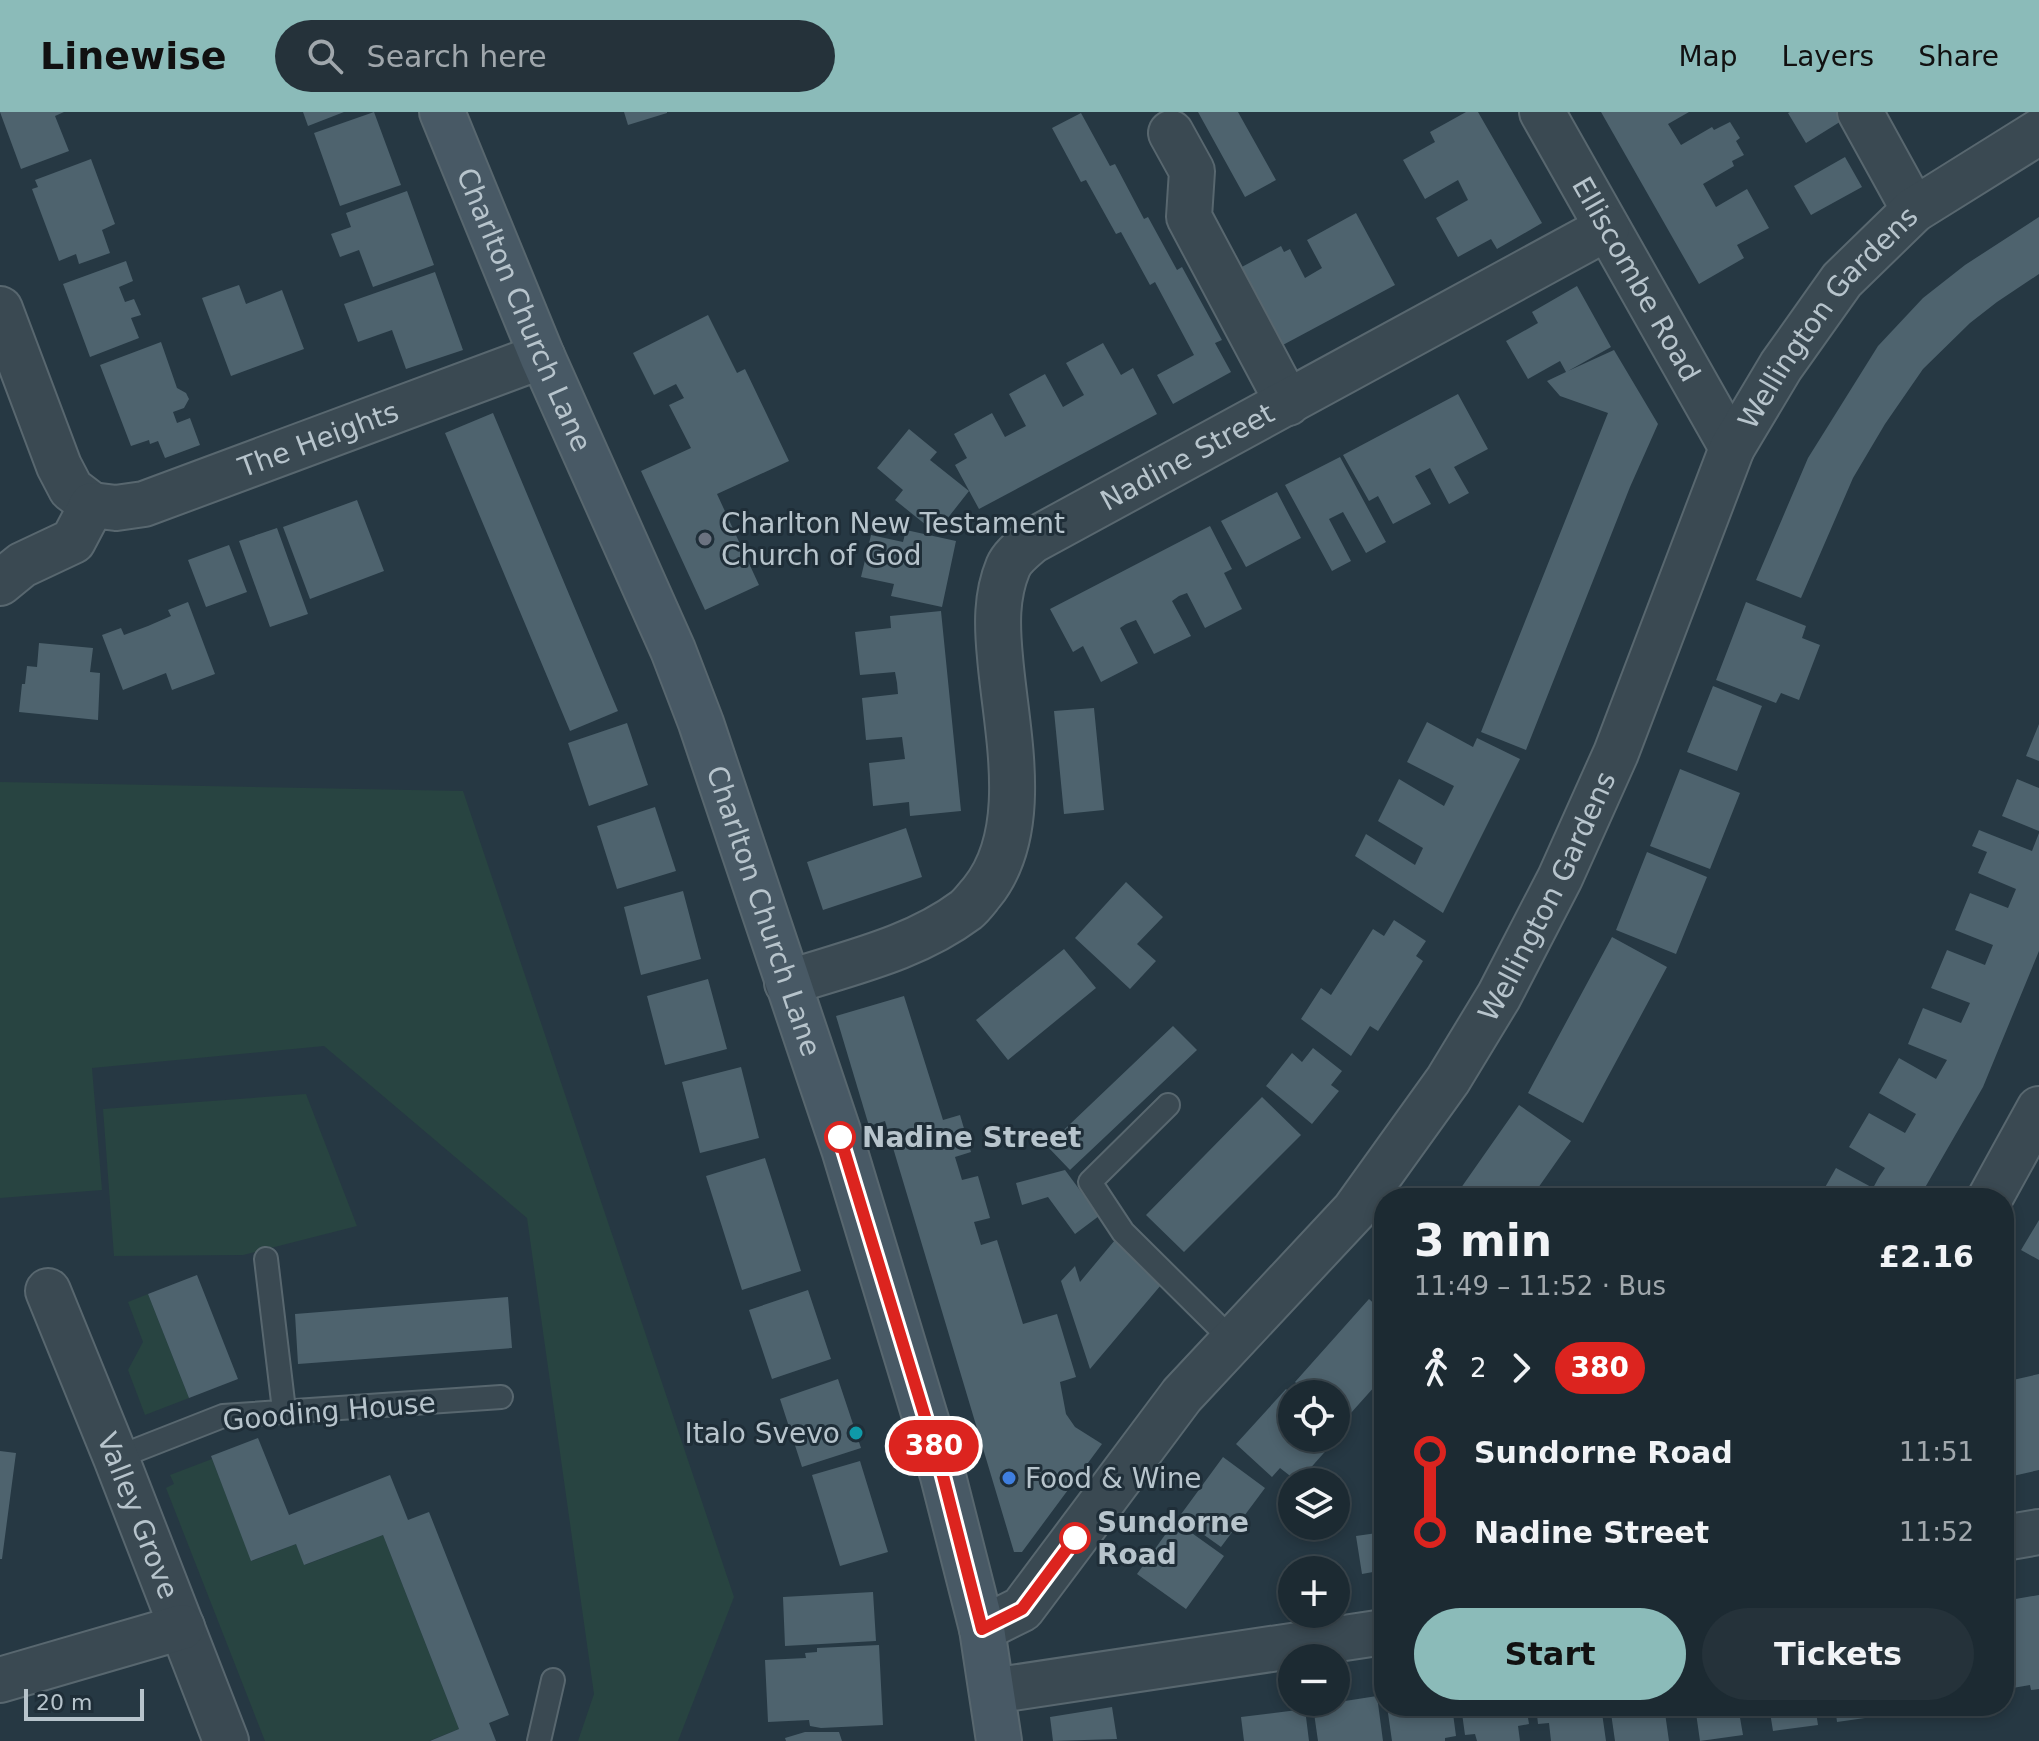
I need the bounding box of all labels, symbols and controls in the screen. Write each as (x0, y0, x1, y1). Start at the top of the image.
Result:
search box (275, 20, 835, 92)
text: Linewise (40, 34, 227, 78)
icon: search (303, 34, 347, 78)
text: Search here (367, 39, 547, 74)
text: Map (1678, 40, 1738, 73)
text: Layers (1782, 40, 1874, 73)
text: Share (1918, 40, 1999, 73)
street label: Charlton Church Lane (450, 163, 598, 457)
street label: Elliscombe Road (1565, 171, 1707, 387)
street label: Wellington Gardens (1731, 200, 1925, 435)
street label: The Heights (233, 395, 403, 485)
street label: Nadine Street (1095, 396, 1280, 518)
place label: Charlton New Testament Church of God (721, 507, 1065, 572)
marker: Charlton New Testament Church of God (696, 530, 714, 548)
street label: Charlton Church Lane (700, 762, 828, 1061)
street label: Wellington Gardens (1472, 767, 1623, 1027)
place label: Nadine Street (862, 1121, 1081, 1154)
marker: Nadine Street (825, 1122, 855, 1152)
text: 3 min (1414, 1215, 1552, 1266)
text: £2.16 (1879, 1239, 1974, 1274)
text: 11:49 – 11:52 · Bus (1414, 1271, 1666, 1301)
icon: walk (1414, 1346, 1458, 1390)
icon: forward (1499, 1346, 1543, 1390)
text: 380 (1571, 1351, 1629, 1384)
text: 2 (1470, 1353, 1487, 1383)
map controls (1278, 1380, 1350, 1716)
button: locate (1278, 1380, 1350, 1452)
street label: Gooding House (221, 1386, 437, 1437)
place label: Italo Svevo (685, 1417, 840, 1450)
line badge: 380 (888, 1420, 980, 1472)
marker: Italo Svevo (847, 1424, 865, 1442)
street label: Valley Grove (90, 1428, 185, 1604)
text: 380 (905, 1429, 963, 1462)
text: Sundorne Road (1474, 1435, 1733, 1470)
text: 11:51 (1899, 1437, 1974, 1467)
place label: Food & Wine (1025, 1462, 1202, 1495)
button: layers (1278, 1468, 1350, 1540)
marker: Food & Wine (1000, 1469, 1018, 1487)
place label: Sundorne Road (1097, 1506, 1249, 1571)
text: Nadine Street (1474, 1515, 1709, 1550)
text: 11:52 (1899, 1517, 1974, 1547)
marker: Sundorne Road (1060, 1523, 1090, 1553)
button: + (1278, 1556, 1350, 1628)
button: Start (1414, 1608, 1686, 1700)
button: Tickets (1702, 1608, 1974, 1700)
button: − (1278, 1644, 1350, 1716)
scale bar (24, 1685, 144, 1721)
text: 20 m (36, 1690, 92, 1715)

